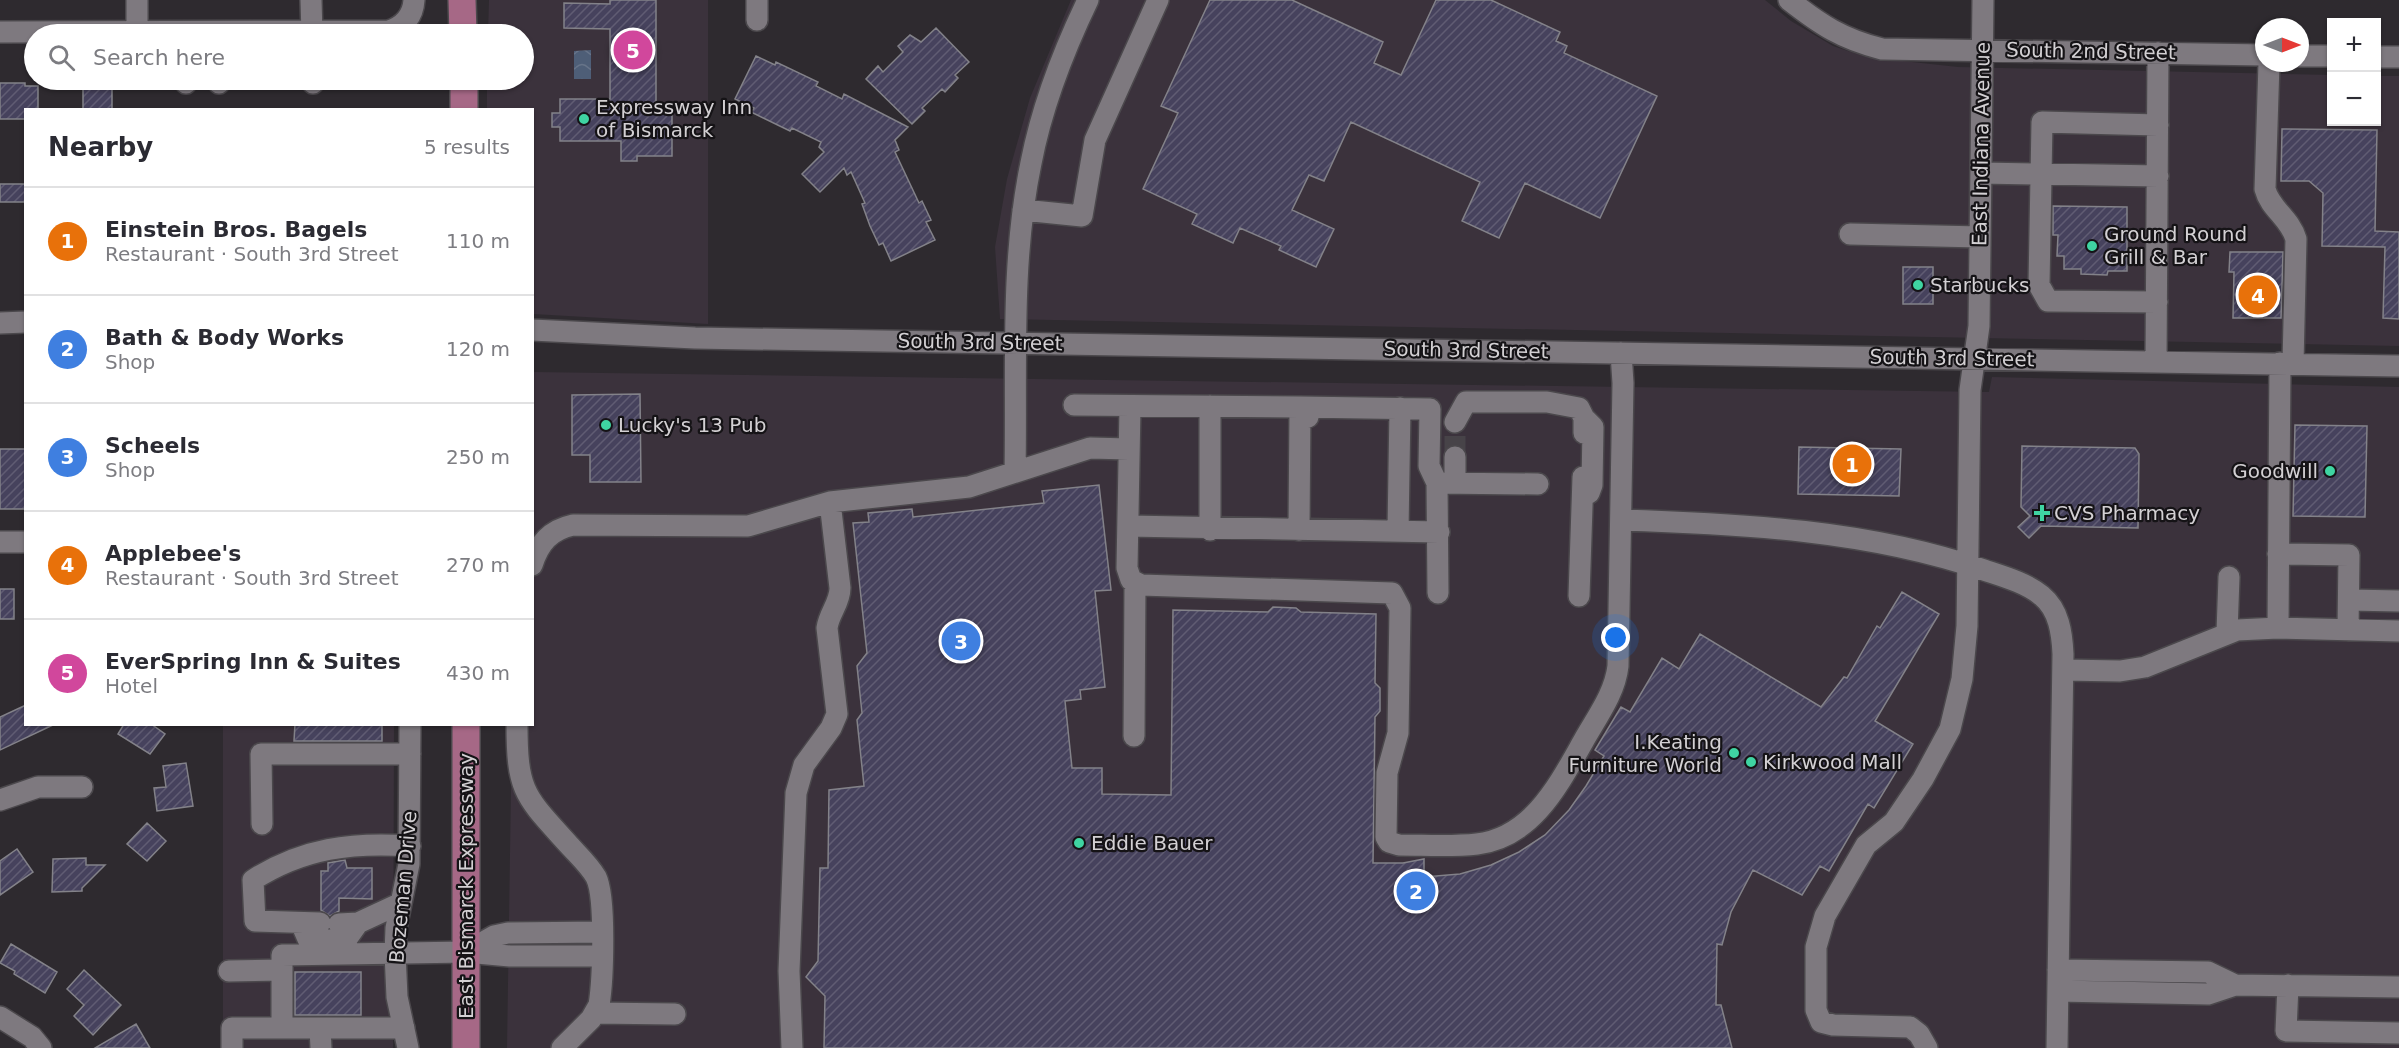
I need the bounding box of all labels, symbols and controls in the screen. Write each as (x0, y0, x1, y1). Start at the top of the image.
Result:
north arrow (2255, 18, 2309, 72)
map controls (2327, 18, 2381, 126)
button: + (2327, 18, 2381, 72)
search box (24, 24, 534, 90)
pin: 5 (614, 28, 652, 72)
street label: South 2nd Street (2006, 38, 2176, 64)
icon: search (45, 41, 78, 74)
street label: East Indiana Avenue (1967, 42, 1995, 246)
text: Search here (93, 45, 225, 70)
button: − (2327, 72, 2381, 126)
place label: Expressway Inn of Bismarck (596, 95, 752, 142)
marker: Expressway Inn of Bismarck (577, 112, 591, 126)
text: Nearby (48, 132, 153, 162)
text: 5 results (424, 135, 510, 159)
text: Einstein Bros. Bagels (105, 217, 367, 242)
place label: Ground Round Grill & Bar (2104, 222, 2247, 269)
text: 1 (61, 229, 74, 253)
text: 110 m (446, 229, 510, 253)
marker: Ground Round Grill & Bar (2085, 239, 2099, 253)
text: Restaurant · South 3rd Street (105, 242, 398, 266)
pin: 4 (2238, 272, 2278, 318)
place label: Starbucks (1930, 273, 2029, 297)
marker: Starbucks (1911, 278, 1925, 292)
text: Bath & Body Works (105, 325, 344, 350)
street label: South 3rd Street (897, 329, 1063, 355)
text: 2 (61, 337, 74, 361)
text: 120 m (446, 337, 510, 361)
street label: South 3rd Street (1383, 337, 1549, 363)
street label: South 3rd Street (1869, 345, 2035, 371)
text: Shop (105, 350, 155, 374)
place label: Lucky's 13 Pub (618, 413, 766, 437)
marker: Lucky's 13 Pub (599, 418, 613, 432)
text: Scheels (105, 433, 200, 458)
pin: 1 (1832, 442, 1872, 486)
text: 3 (61, 445, 74, 469)
text: 250 m (446, 445, 510, 469)
text: Shop (105, 458, 155, 482)
place label: Goodwill (2232, 459, 2318, 483)
marker: Goodwill (2323, 464, 2337, 478)
place label: CVS Pharmacy (2054, 501, 2200, 525)
marker: CVS Pharmacy (2035, 506, 2049, 520)
text: Applebee's (105, 541, 241, 566)
text: 4 (61, 553, 74, 577)
text: 270 m (446, 553, 510, 577)
text: Restaurant · South 3rd Street (105, 566, 398, 590)
pin: 3 (942, 618, 980, 664)
your location (1601, 623, 1630, 652)
text: EverSpring Inn & Suites (105, 649, 401, 674)
text: 5 (61, 661, 74, 685)
text: 430 m (446, 661, 510, 685)
text: Hotel (105, 674, 158, 698)
place label: I.Keating Furniture World (1569, 730, 1722, 777)
marker: I.Keating Furniture World (1727, 746, 1741, 760)
place label: Kirkwood Mall (1763, 750, 1902, 774)
street label: East Bismarck Expressway (454, 753, 478, 1019)
marker: Kirkwood Mall (1744, 755, 1758, 769)
street label: Bozeman Drive (384, 810, 422, 964)
place label: Eddie Bauer (1091, 831, 1213, 855)
marker: Eddie Bauer (1072, 836, 1086, 850)
pin: 2 (1396, 868, 1436, 914)

